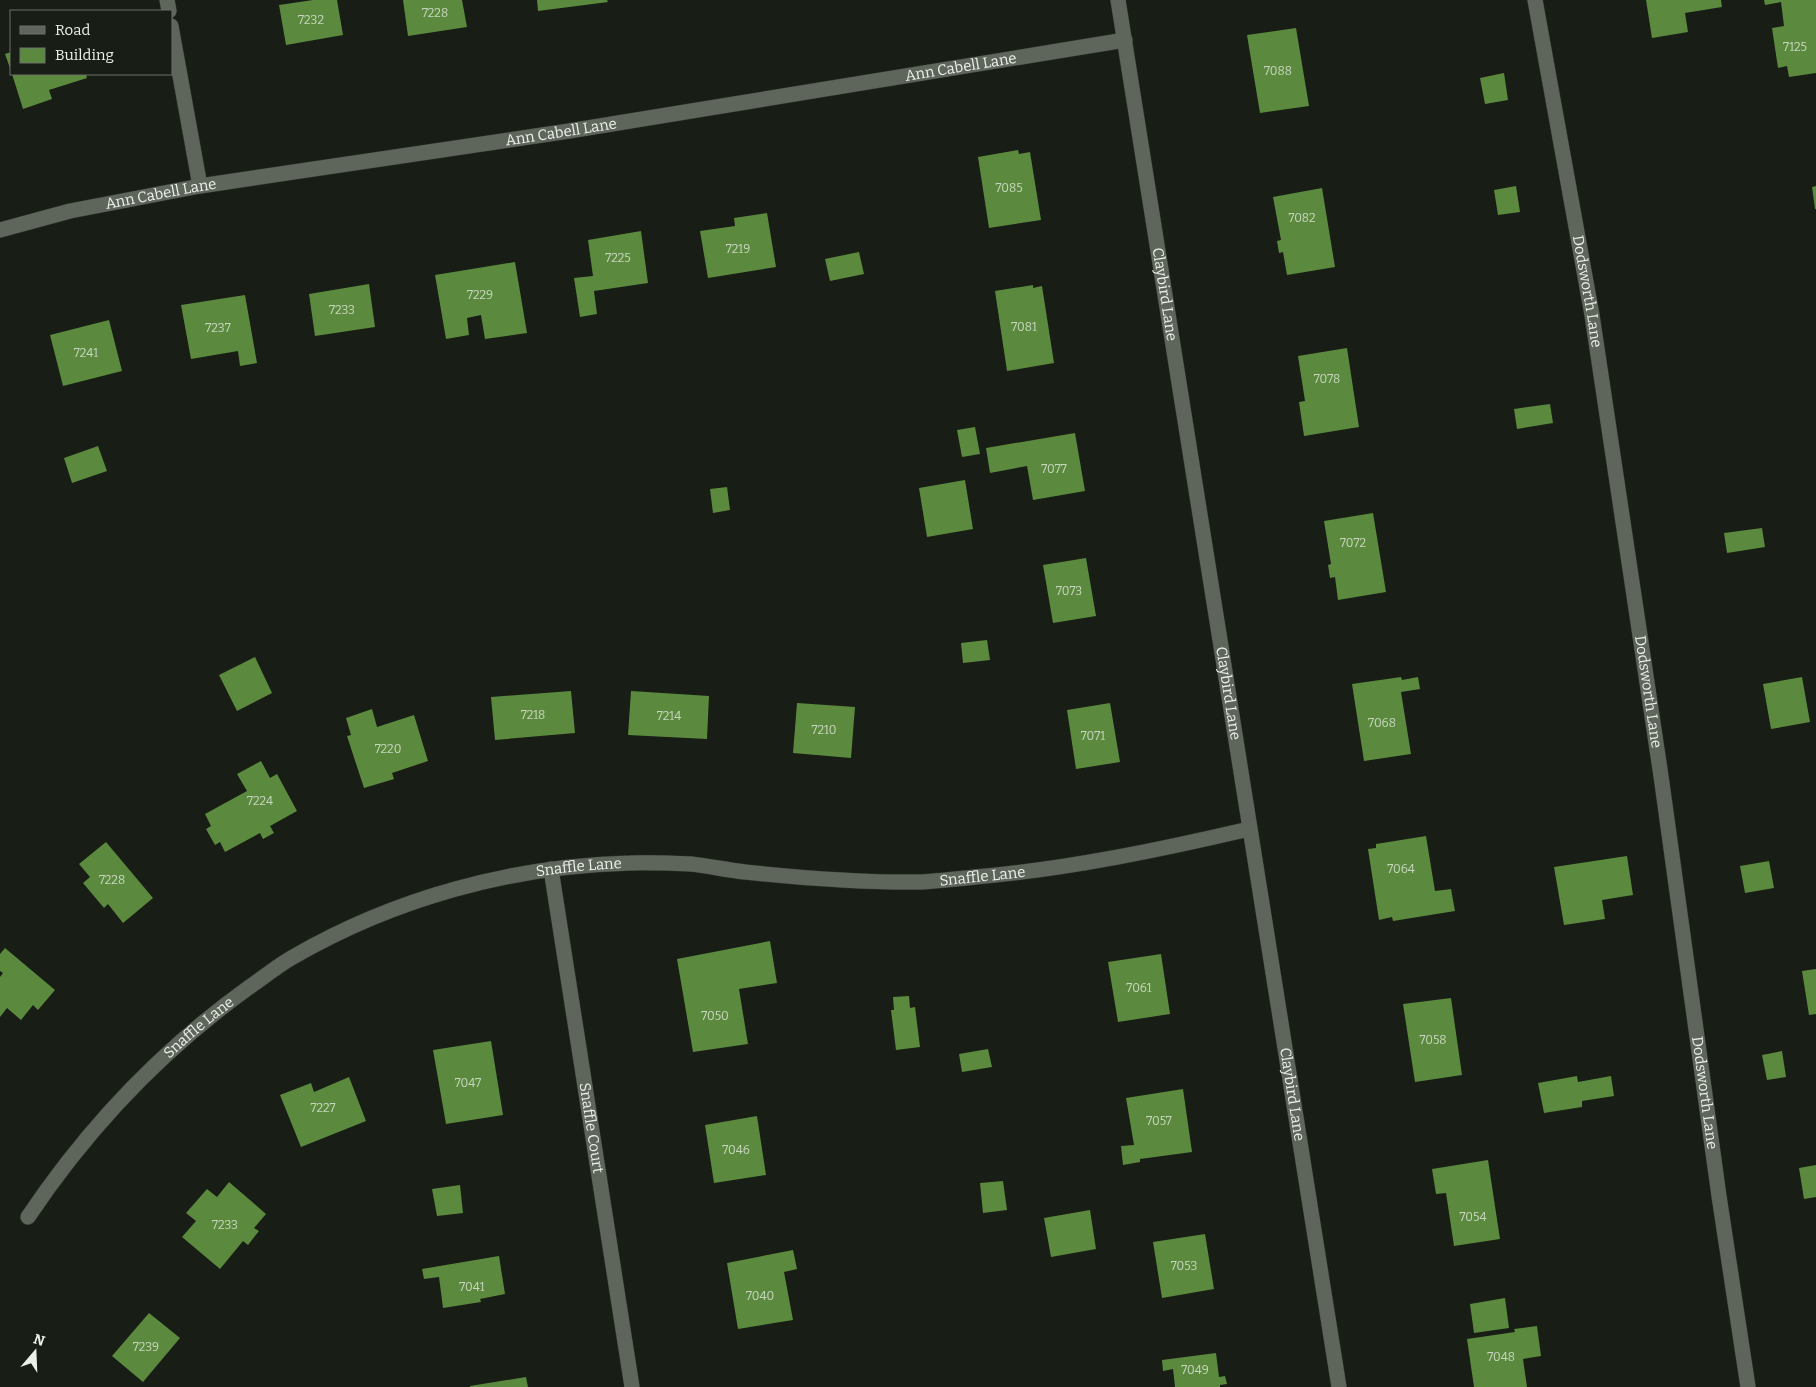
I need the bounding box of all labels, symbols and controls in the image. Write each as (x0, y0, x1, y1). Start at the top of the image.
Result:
house number: 7228 (422, 6, 448, 20)
legend (10, 10, 172, 75)
house number: 7232 (298, 13, 324, 27)
text: Road (55, 21, 90, 39)
house number: 7125 (1783, 40, 1807, 54)
text: Building (55, 46, 114, 64)
street label: Ann Cabell Lane (904, 49, 1018, 85)
house number: 7088 (1264, 64, 1292, 78)
street label: Ann Cabell Lane (504, 114, 618, 149)
street label: Ann Cabell Lane (104, 175, 218, 213)
house number: 7085 (995, 181, 1023, 195)
house number: 7082 (1288, 211, 1316, 225)
street label: Dodsworth Lane (1569, 234, 1606, 349)
house number: 7219 (726, 242, 750, 256)
street label: Claybird Lane (1149, 246, 1181, 342)
house number: 7225 (605, 251, 631, 265)
house number: 7229 (467, 288, 493, 302)
house number: 7233 (329, 303, 355, 317)
house number: 7081 (1011, 320, 1037, 334)
house number: 7237 (205, 321, 231, 335)
house number: 7241 (74, 346, 98, 360)
house number: 7078 (1314, 372, 1340, 386)
house number: 7077 (1041, 462, 1067, 476)
house number: 7072 (1340, 536, 1366, 550)
house number: 7073 (1056, 584, 1082, 598)
street label: Dodsworth Lane (1631, 634, 1666, 749)
street label: Claybird Lane (1212, 645, 1245, 741)
house number: 7218 (521, 708, 545, 722)
house number: 7214 (657, 709, 681, 723)
house number: 7068 (1368, 716, 1396, 730)
house number: 7210 (811, 723, 837, 737)
house number: 7071 (1081, 729, 1105, 743)
house number: 7220 (375, 742, 401, 756)
house number: 7224 (247, 794, 273, 808)
street label: Snaffle Lane (535, 854, 622, 880)
house number: 7064 (1387, 862, 1415, 876)
street label: Snaffle Lane (939, 863, 1026, 890)
house number: 7228 (99, 873, 125, 887)
house number: 7061 (1126, 981, 1152, 995)
street label: Snaffle Lane (160, 993, 237, 1062)
house number: 7050 (701, 1009, 729, 1023)
house number: 7058 (1419, 1033, 1447, 1047)
street label: Dodsworth Lane (1688, 1035, 1721, 1150)
street label: Claybird Lane (1276, 1046, 1309, 1142)
house number: 7047 (455, 1076, 481, 1090)
street label: Snaffle Court (576, 1081, 608, 1175)
house number: 7227 (311, 1101, 335, 1115)
house number: 7057 (1146, 1114, 1172, 1128)
house number: 7046 (722, 1143, 750, 1157)
house number: 7054 (1460, 1210, 1486, 1224)
house number: 7233 (212, 1218, 238, 1232)
house number: 7053 (1171, 1259, 1197, 1273)
house number: 7041 (459, 1280, 485, 1294)
house number: 7040 (746, 1289, 774, 1303)
north arrow (10, 1327, 60, 1377)
text: N (31, 1330, 47, 1350)
house number: 7239 (133, 1340, 159, 1354)
house number: 7048 (1487, 1350, 1515, 1364)
house number: 7049 (1181, 1363, 1209, 1377)

